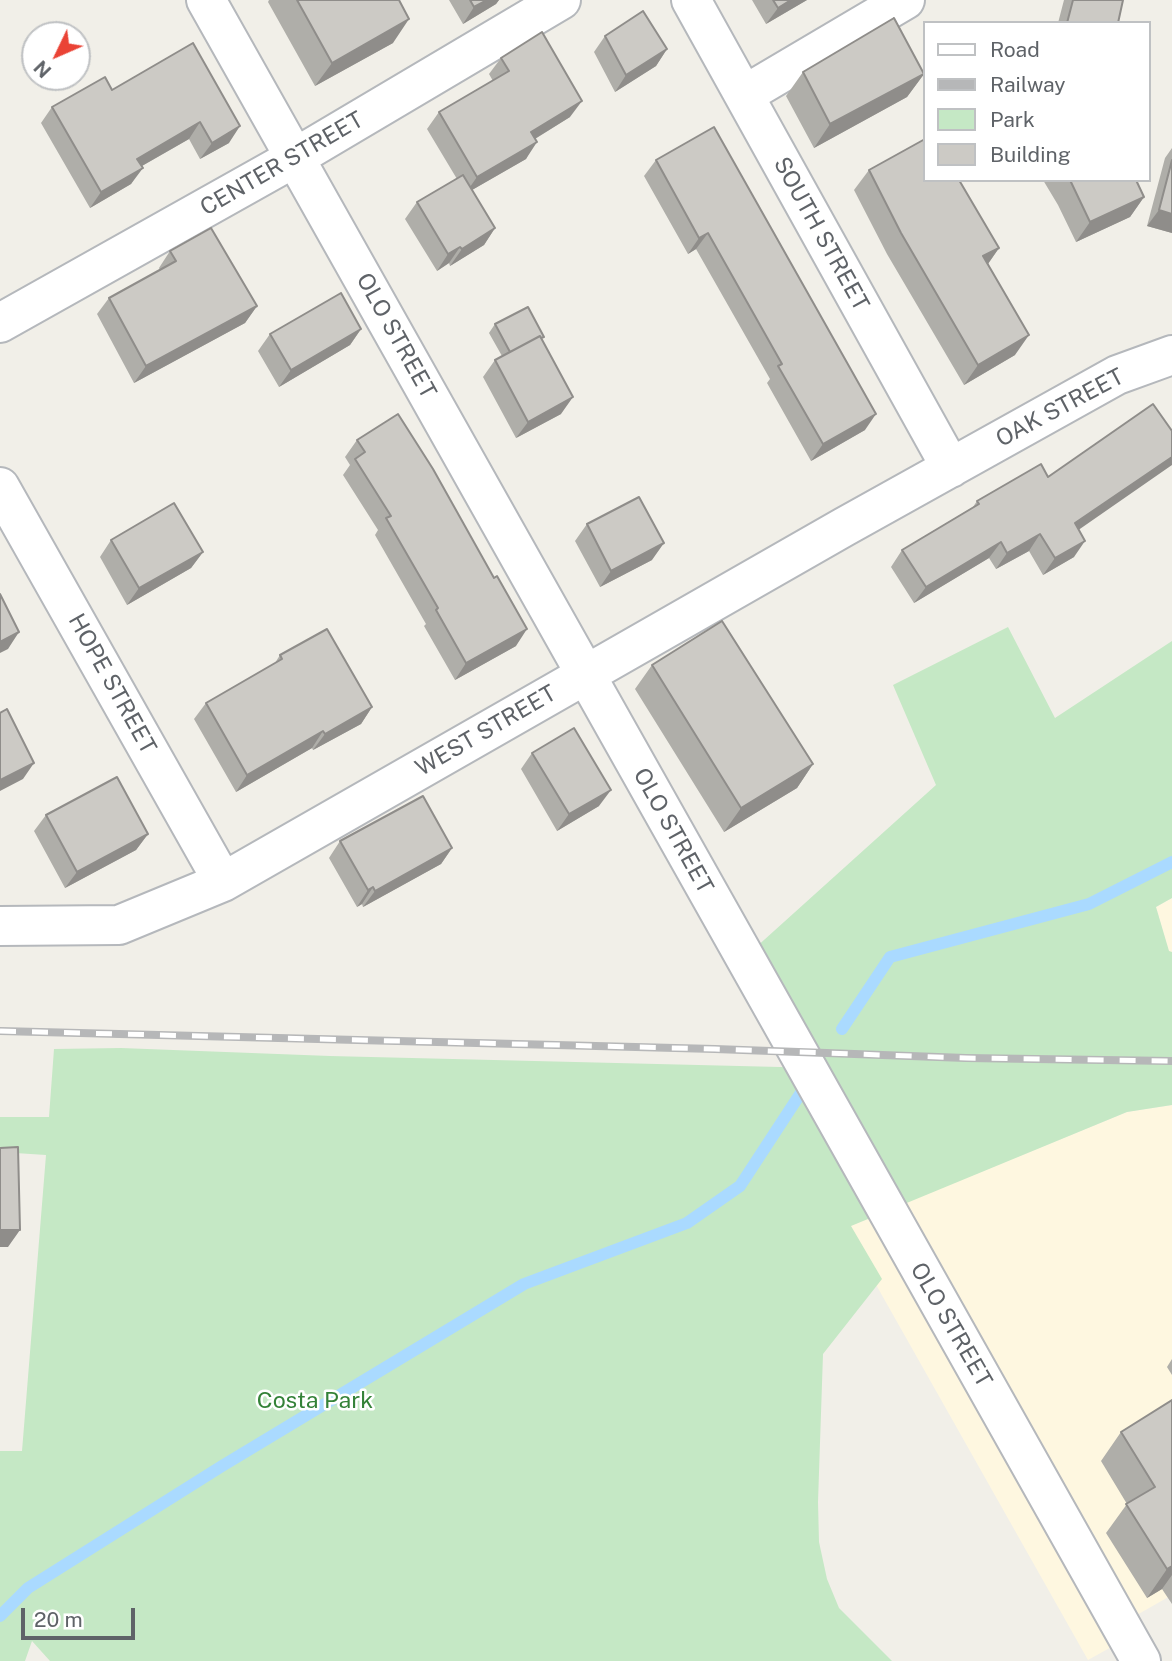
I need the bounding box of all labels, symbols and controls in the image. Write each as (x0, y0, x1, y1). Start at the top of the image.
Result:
north arrow (21, 21, 91, 91)
legend (923, 21, 1151, 182)
text: Road (990, 37, 1040, 62)
text: N (29, 56, 55, 82)
text: Railway (990, 72, 1066, 97)
street label: CENTER STREET (196, 106, 368, 222)
text: Park (990, 107, 1035, 132)
text: Building (990, 142, 1071, 167)
street label: SOUTH STREET (767, 152, 875, 316)
street label: OLO STREET (350, 268, 442, 404)
street label: OAK STREET (991, 363, 1129, 453)
street label: HOPE STREET (62, 609, 162, 759)
street label: WEST STREET (411, 680, 561, 782)
street label: OLO STREET (627, 763, 719, 899)
street label: OLO STREET (904, 1258, 998, 1392)
park label: Costa Park (257, 1387, 373, 1415)
scale bar (24, 1594, 138, 1638)
text: 20 m (34, 1607, 83, 1632)

